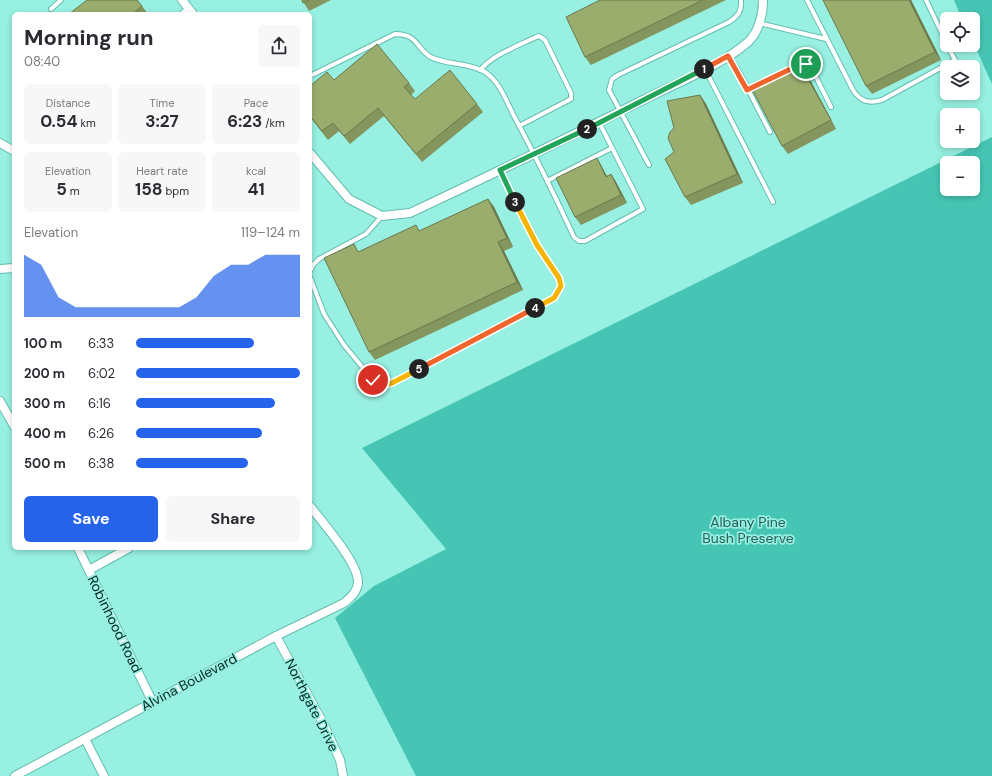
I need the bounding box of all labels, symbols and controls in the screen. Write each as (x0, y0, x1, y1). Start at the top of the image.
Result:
map controls (940, 12, 980, 196)
button: locate (940, 12, 980, 52)
text: Morning run (24, 23, 154, 52)
button: share (258, 25, 300, 67)
pin (789, 47, 823, 81)
text: 08:40 (24, 53, 60, 70)
icon: arrive (795, 53, 817, 75)
pin: 1 (694, 59, 714, 79)
button: layers (940, 60, 980, 100)
text: 1 (702, 62, 706, 76)
text: Distance (46, 96, 90, 110)
text: Time (150, 96, 174, 110)
text: Pace (244, 96, 268, 110)
button: + (940, 108, 980, 148)
text: 0.54 (40, 110, 77, 132)
text: 3:27 (145, 110, 179, 132)
text: 6:23 (227, 110, 262, 132)
text: km (77, 116, 96, 130)
text: /km (262, 116, 285, 130)
pin: 2 (577, 119, 597, 139)
text: 2 (584, 122, 590, 136)
button: − (940, 156, 980, 196)
text: Elevation (45, 164, 91, 178)
text: Heart rate (136, 164, 188, 178)
text: kcal (246, 164, 266, 178)
text: 5 (56, 178, 67, 200)
text: 158 (135, 178, 163, 200)
text: 41 (247, 178, 265, 200)
text: m (67, 184, 80, 198)
text: bpm (163, 184, 189, 198)
pin: 3 (505, 192, 525, 212)
text: 3 (512, 195, 518, 209)
text: Elevation (24, 224, 78, 241)
text: 119–124 m (241, 224, 300, 241)
pin: 4 (525, 298, 545, 318)
text: 4 (531, 301, 539, 315)
text: 100 m (24, 335, 62, 352)
text: 6:33 (88, 335, 114, 352)
pin: 5 (409, 359, 429, 379)
text: 5 (416, 362, 422, 376)
pin (356, 363, 390, 397)
text: 200 m (24, 365, 65, 382)
text: 6:02 (88, 365, 115, 382)
icon: check (362, 369, 384, 391)
text: 300 m (24, 395, 65, 412)
text: 6:16 (88, 395, 111, 412)
text: 400 m (24, 425, 66, 442)
text: 6:26 (88, 425, 114, 442)
text: 500 m (24, 455, 66, 472)
text: 6:38 (88, 455, 114, 472)
button: Save (24, 496, 158, 542)
button: Share (166, 496, 300, 542)
park label: Albany Pine Bush Preserve (702, 513, 794, 547)
street label: Robinhood Road (84, 572, 146, 676)
street label: Alvina Boulevard (138, 649, 240, 715)
street label: Northgate Drive (281, 655, 343, 755)

